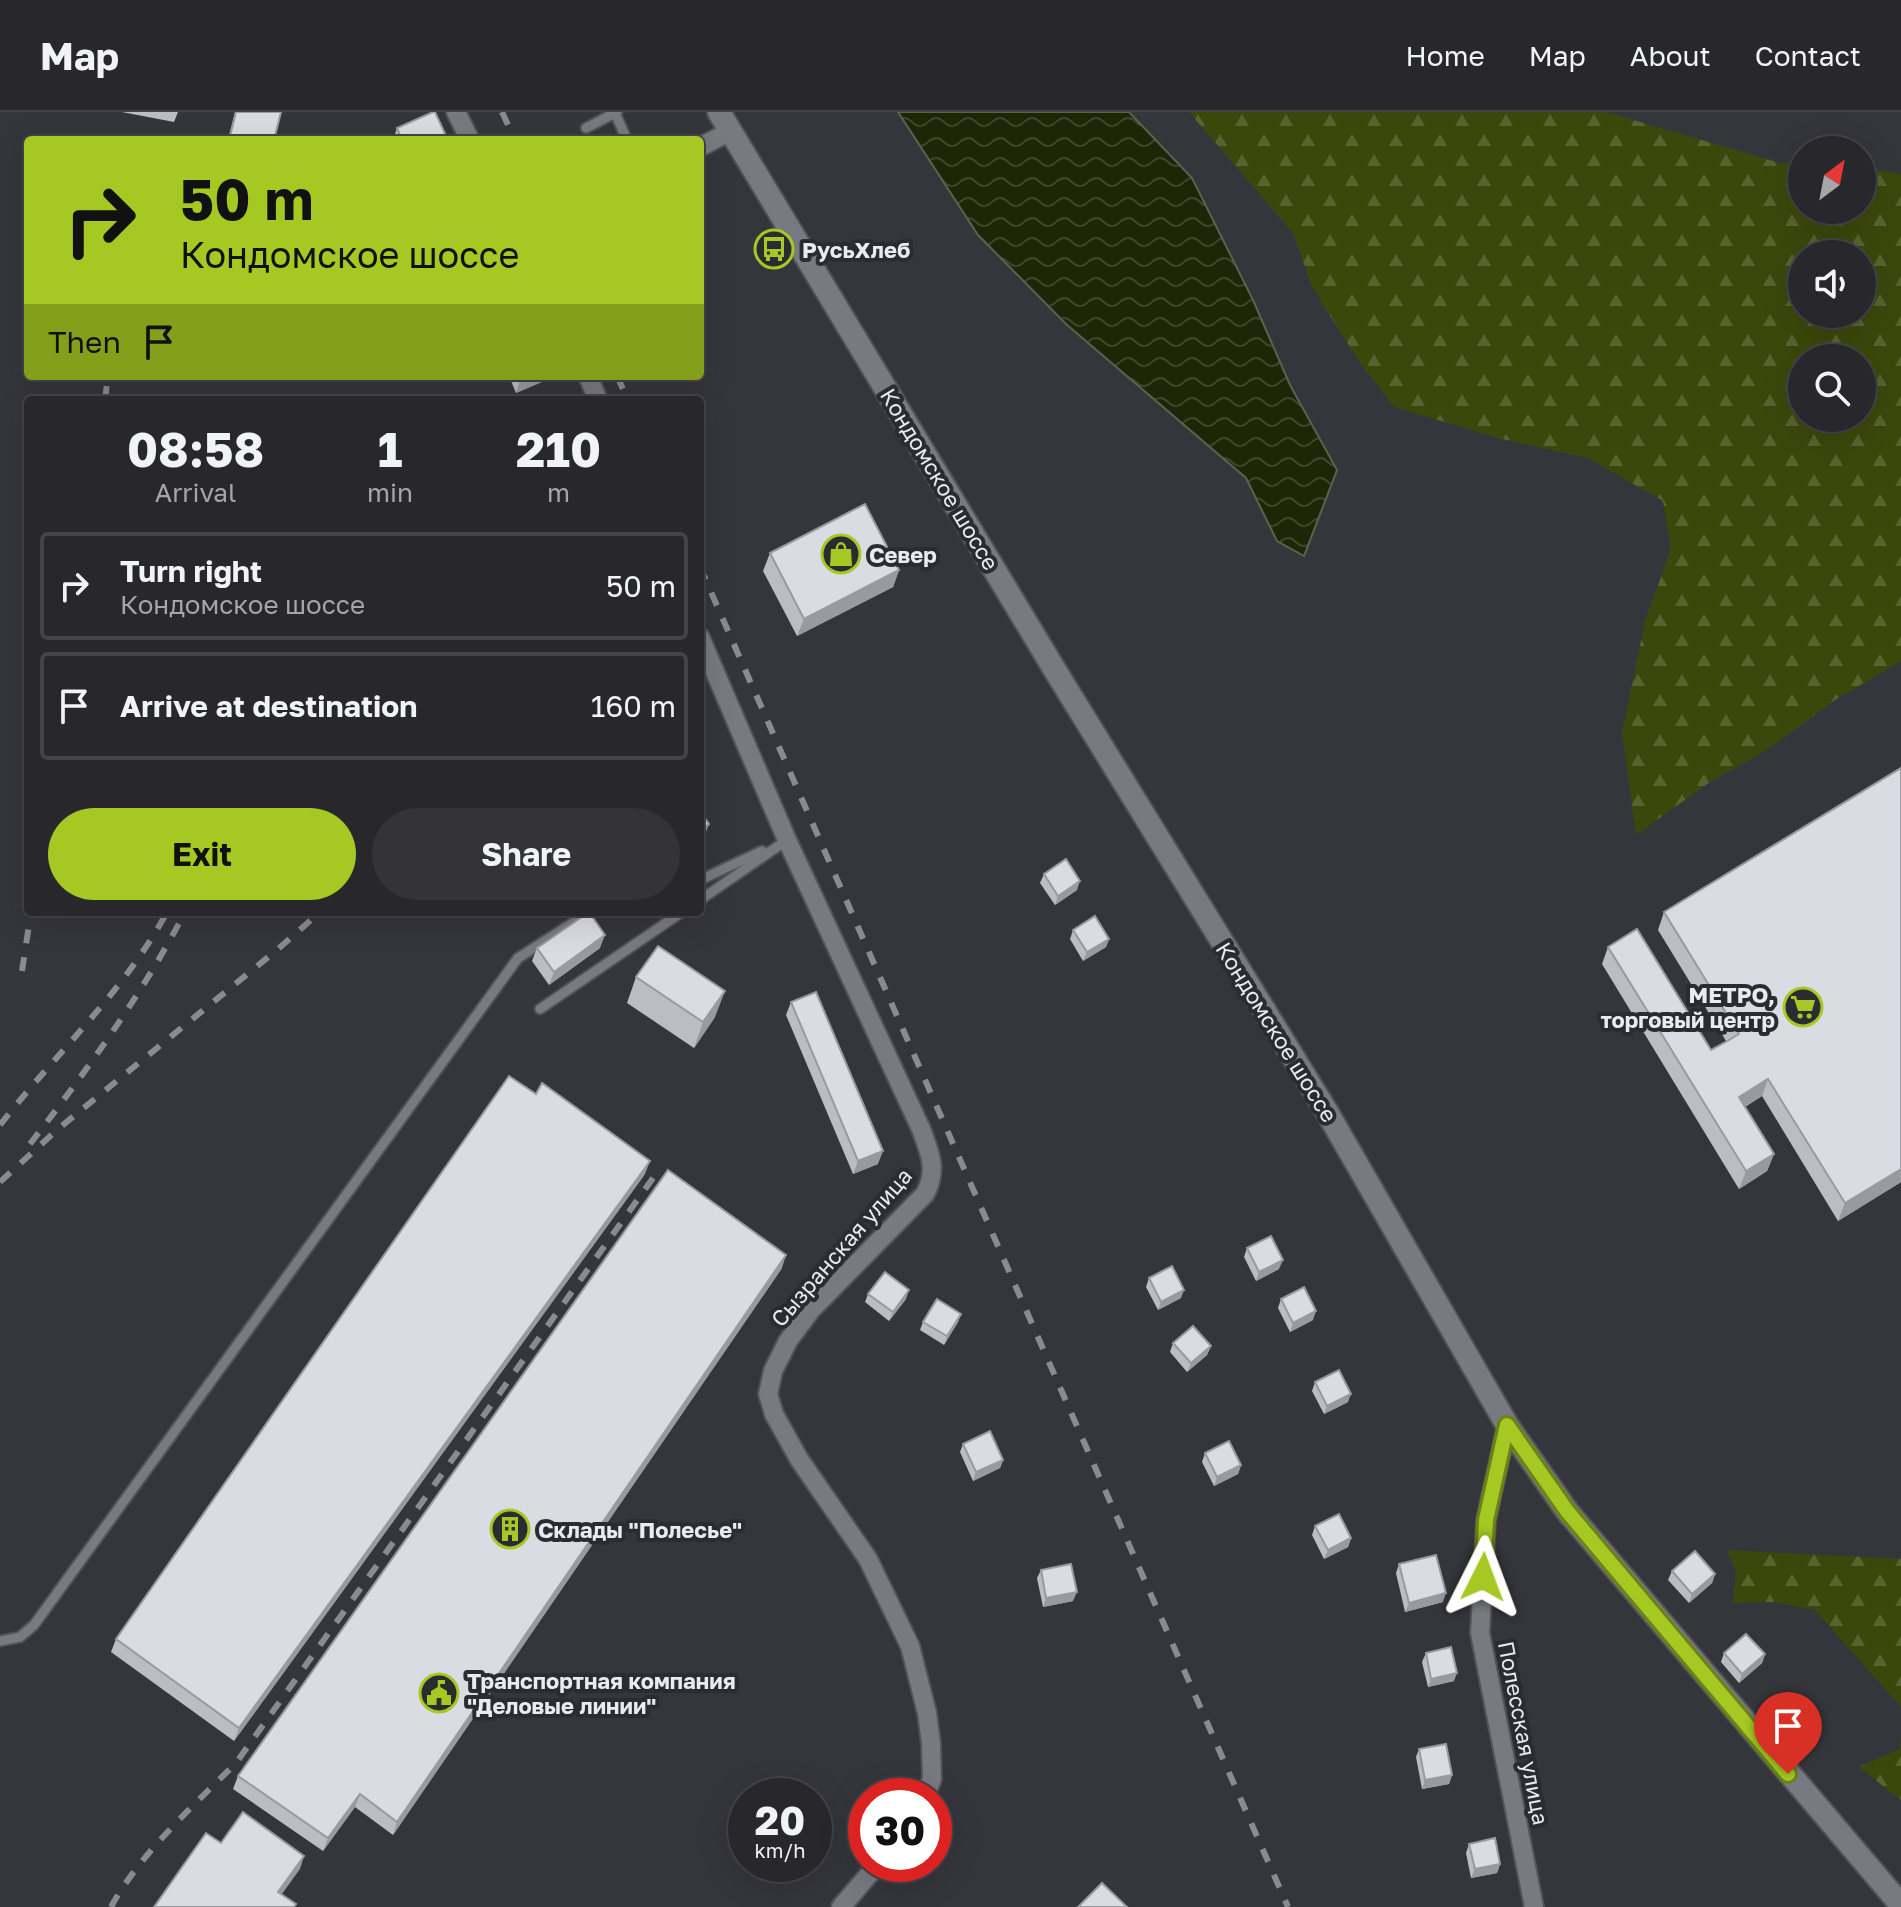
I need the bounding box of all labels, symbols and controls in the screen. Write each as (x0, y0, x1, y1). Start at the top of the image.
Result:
text: Map (40, 33, 119, 78)
text: Home (1406, 39, 1485, 72)
text: Map (1529, 39, 1586, 72)
text: About (1630, 39, 1711, 72)
text: Contact (1755, 39, 1861, 72)
north arrow (1788, 136, 1876, 224)
map controls (1788, 136, 1876, 432)
text: 50 m (180, 165, 314, 232)
icon: right (48, 168, 152, 272)
bus stop icon: РусьХлеб (753, 228, 795, 270)
text: Кондомское шоссе (180, 233, 519, 276)
place label: РусьХлеб (802, 236, 910, 263)
button: sound (1788, 240, 1876, 328)
icon: arrive (137, 320, 181, 364)
text: Then (48, 324, 121, 360)
button: search (1788, 344, 1876, 432)
street label: Кондомское шоссе (875, 383, 1005, 575)
text: 08:58 (127, 420, 264, 478)
text: 1 (378, 420, 402, 478)
text: 210 (516, 420, 601, 478)
text: Arrival (155, 477, 236, 508)
text: min (367, 477, 413, 508)
text: m (547, 477, 570, 508)
shop icon: Север (820, 533, 862, 575)
place label: Север (869, 541, 937, 568)
text: Turn right (120, 553, 262, 589)
icon: right (52, 564, 96, 608)
text: 50 m (606, 568, 676, 604)
text: Кондомское шоссе (120, 589, 365, 620)
icon: arrive (52, 684, 96, 728)
text: Arrive at destination (120, 688, 417, 724)
text: 160 m (591, 688, 676, 724)
button: Exit (48, 808, 356, 900)
button: Share (372, 808, 680, 900)
street label: Кондомское шоссе (1211, 937, 1343, 1127)
place label: МЕТРО, торговый центр (1600, 981, 1775, 1033)
supermarket icon: МЕТРО, торговый центр (1782, 986, 1824, 1028)
street label: Сызранская улица (765, 1162, 917, 1332)
building icon: Склады "Полесье" (489, 1508, 531, 1550)
place label: Склады "Полесье" (538, 1516, 742, 1543)
position arrow (1441, 1535, 1525, 1619)
street label: Полесская улица (1493, 1639, 1555, 1827)
place label: Транспортная компания "Деловые линии" (467, 1667, 736, 1719)
public building icon: Транспортная компания "Деловые линии" (418, 1672, 460, 1714)
pin (1754, 1692, 1822, 1774)
icon: arrive (1766, 1704, 1810, 1748)
speed limit sign: 30 (848, 1778, 952, 1882)
text: 20 (755, 1796, 805, 1844)
text: km/h (755, 1838, 805, 1862)

